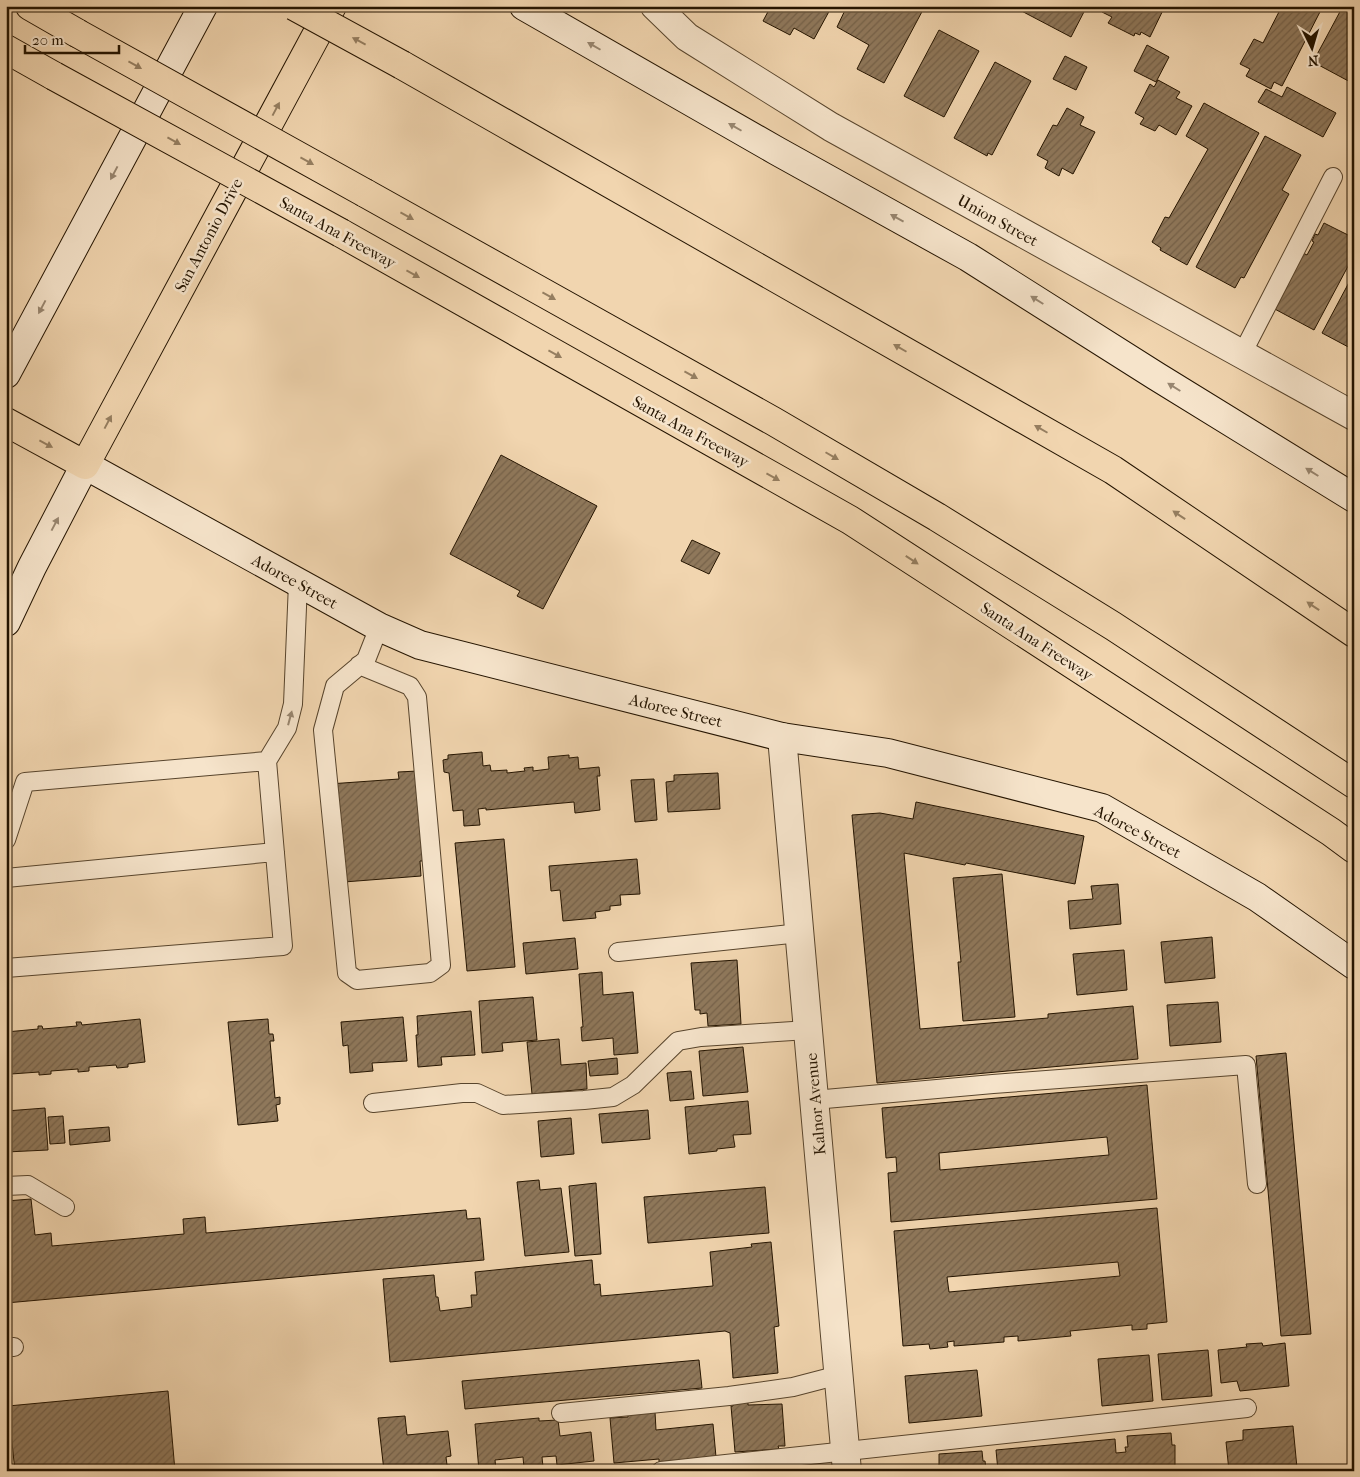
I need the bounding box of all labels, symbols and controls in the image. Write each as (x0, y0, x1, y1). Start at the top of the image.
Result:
scale bar (25, 22, 119, 54)
north arrow (1288, 22, 1338, 72)
text: 20 m (32, 31, 64, 49)
one-way arrow (353, 37, 366, 46)
one-way arrow (586, 42, 601, 50)
text: N (1307, 52, 1319, 69)
one-way arrow (127, 61, 142, 69)
one-way arrow (272, 102, 281, 116)
one-way arrow (727, 123, 742, 131)
one-way arrow (167, 137, 181, 146)
one-way arrow (300, 157, 315, 165)
one-way arrow (110, 165, 118, 180)
street label: San Antonio Drive (170, 175, 246, 295)
street label: Union Street (954, 190, 1042, 251)
street label: Santa Ana Freeway (276, 193, 400, 273)
one-way arrow (401, 212, 414, 221)
one-way arrow (890, 213, 903, 222)
one-way arrow (406, 270, 421, 278)
one-way arrow (542, 292, 556, 300)
one-way arrow (1030, 296, 1043, 305)
one-way arrow (38, 300, 46, 314)
one-way arrow (893, 344, 907, 353)
one-way arrow (548, 349, 562, 358)
one-way arrow (684, 371, 698, 379)
one-way arrow (1167, 383, 1180, 392)
street label: Santa Ana Freeway (629, 392, 753, 472)
one-way arrow (104, 414, 112, 429)
one-way arrow (1034, 425, 1049, 433)
one-way arrow (39, 439, 53, 448)
one-way arrow (825, 451, 839, 460)
one-way arrow (1306, 468, 1319, 477)
one-way arrow (766, 472, 779, 481)
one-way arrow (1172, 510, 1186, 520)
one-way arrow (51, 516, 59, 531)
street label: Adoree Street (248, 550, 341, 613)
one-way arrow (905, 556, 919, 565)
street label: Santa Ana Freeway (977, 598, 1097, 685)
one-way arrow (1307, 601, 1320, 611)
street label: Adoree Street (626, 690, 725, 731)
one-way arrow (286, 711, 294, 726)
street label: Adoree Street (1090, 800, 1185, 862)
street label: Kalnor Avenue (802, 1052, 829, 1156)

